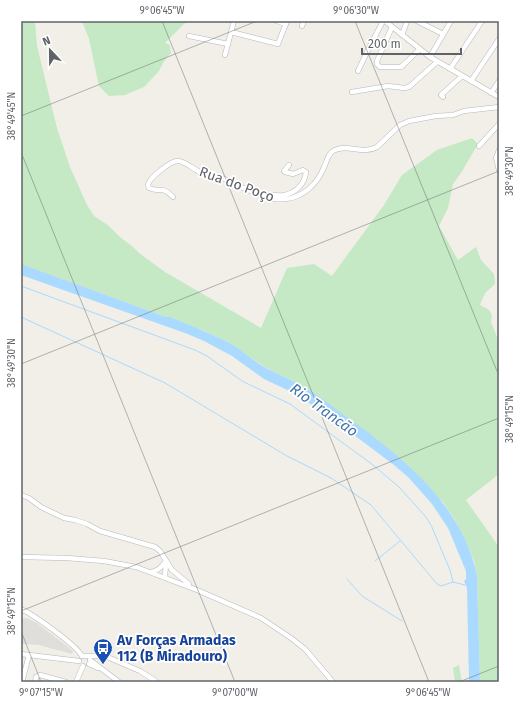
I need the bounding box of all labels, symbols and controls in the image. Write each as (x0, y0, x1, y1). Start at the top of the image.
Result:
text: 9°06'45"W (139, 5, 185, 17)
text: 9°06'30"W (333, 5, 380, 17)
north arrow (30, 30, 70, 70)
scale bar (362, 30, 461, 56)
text: N (41, 34, 52, 49)
text: 200 m (368, 37, 401, 51)
text: 38°49'45"N (6, 92, 18, 140)
text: 38°49'30"N (504, 146, 516, 196)
street label: Rua do Poço (197, 163, 277, 206)
text: 38°49'30"N (6, 338, 18, 388)
water label: Rio Trancão (287, 379, 361, 441)
text: 38°49'15"N (504, 395, 516, 443)
text: 38°49'15"N (6, 587, 18, 635)
place label: Av Forças Armadas 112 (B Miradouro) (116, 632, 236, 665)
bus stop icon: Av Forças Armadas 112 (B Miradouro) (92, 637, 114, 665)
text: 9°07'15"W (19, 687, 64, 699)
text: 9°07'00"W (212, 687, 259, 699)
text: 9°06'45"W (405, 687, 451, 699)

